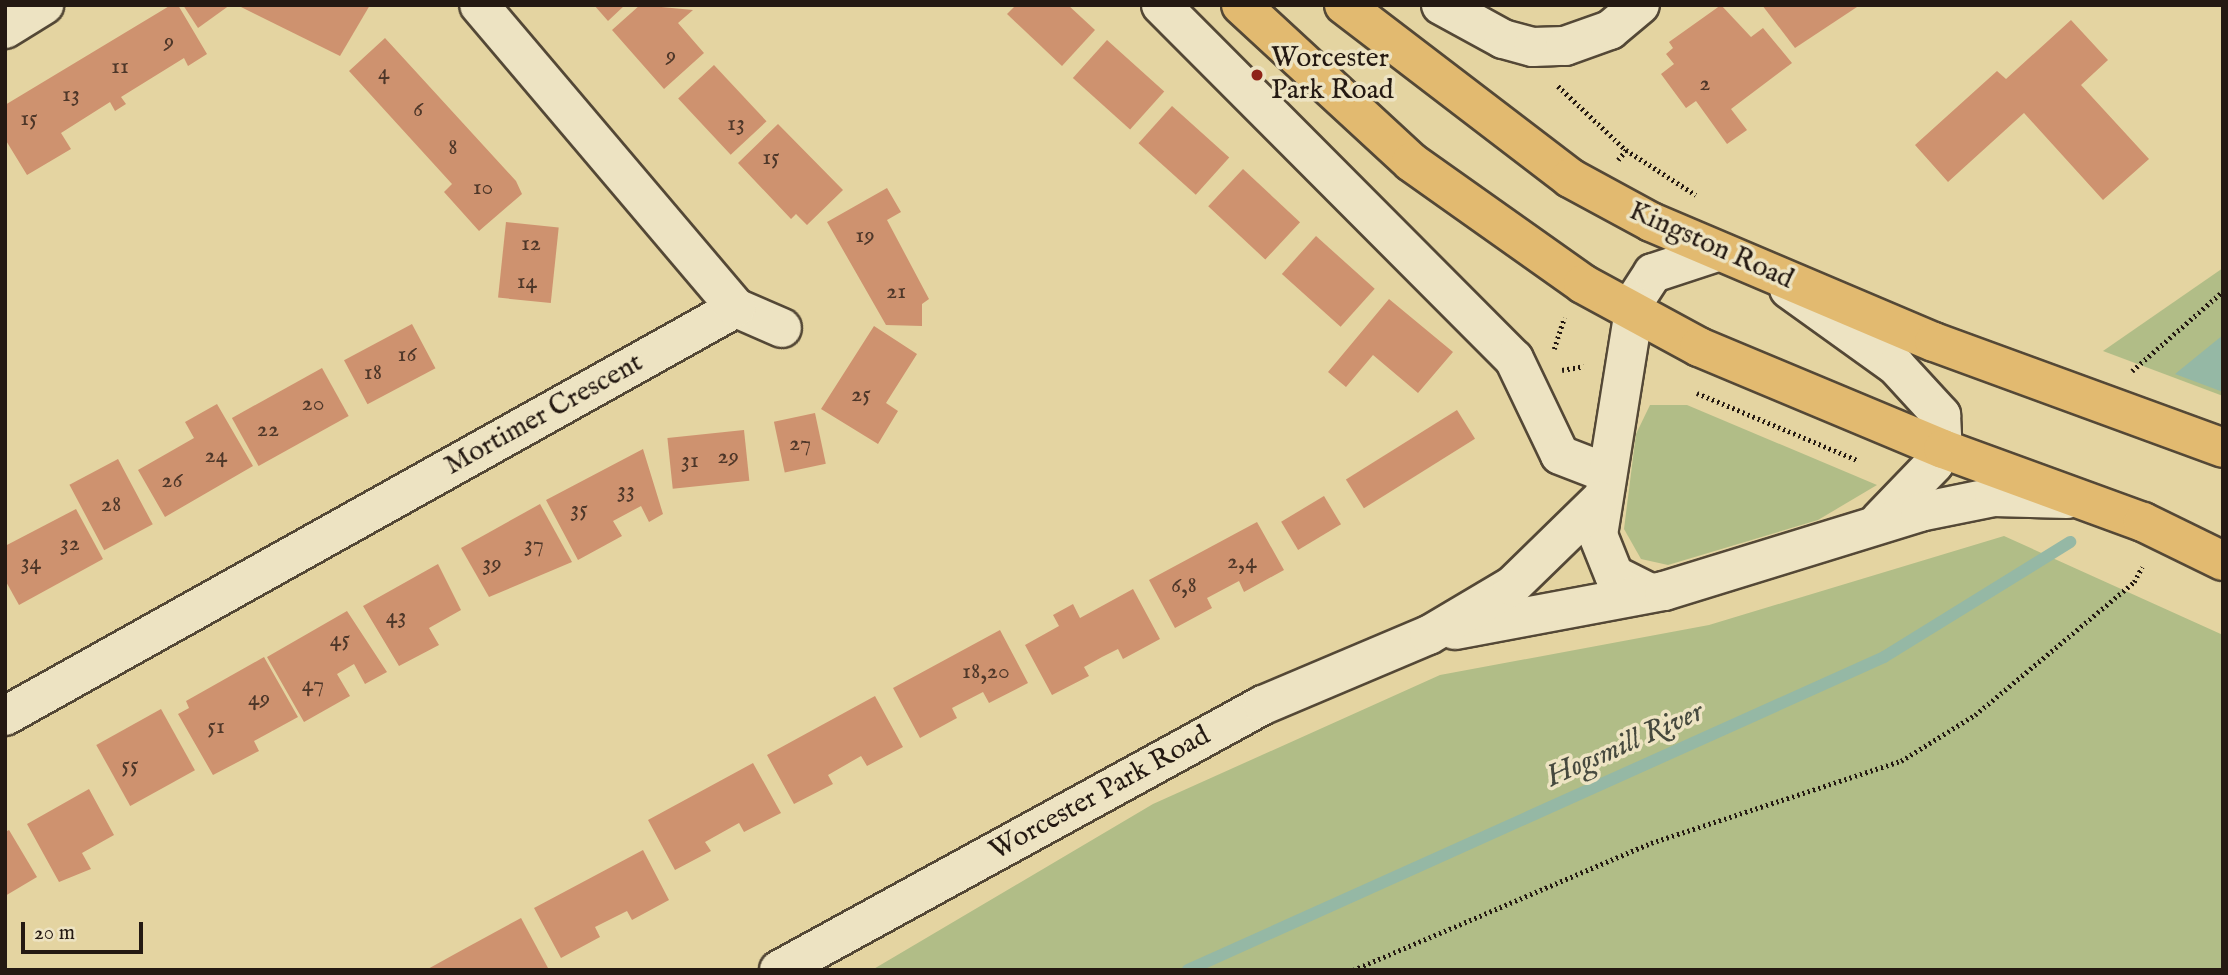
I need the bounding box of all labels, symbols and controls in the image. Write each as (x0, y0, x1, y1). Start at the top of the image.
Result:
house number: 9 (164, 28, 174, 56)
house number: 9 (666, 42, 676, 70)
place label: Worcester Park Road (1271, 42, 1394, 108)
house number: 11 (111, 53, 129, 81)
house number: 4 (378, 59, 390, 87)
marker: Worcester Park Road (1249, 67, 1265, 83)
house number: 2 (1699, 70, 1711, 98)
house number: 13 (62, 81, 80, 109)
house number: 6 (413, 96, 423, 124)
house number: 15 (20, 105, 38, 133)
house number: 13 (727, 110, 745, 138)
house number: 8 (448, 134, 458, 162)
house number: 15 (762, 144, 780, 172)
house number: 10 (473, 174, 493, 202)
street label: Kingston Road (1624, 195, 1798, 297)
house number: 19 (855, 222, 875, 250)
house number: 12 (521, 230, 541, 258)
house number: 14 (517, 268, 537, 296)
house number: 21 (886, 278, 906, 306)
house number: 16 (397, 341, 417, 369)
street label: Mortimer Crescent (439, 347, 649, 483)
house number: 18 (364, 359, 382, 387)
house number: 25 (851, 381, 871, 409)
house number: 20 (301, 390, 325, 418)
house number: 22 (257, 416, 279, 444)
house number: 27 (789, 430, 811, 458)
house number: 24 (204, 442, 228, 470)
house number: 29 (717, 443, 739, 471)
house number: 31 (681, 447, 699, 475)
house number: 26 (161, 467, 183, 495)
house number: 33 (617, 477, 635, 505)
house number: 28 (101, 491, 121, 519)
house number: 35 (570, 496, 588, 524)
house number: 32 (60, 530, 80, 558)
house number: 37 (524, 531, 544, 559)
house number: 2,4 (1227, 548, 1257, 576)
house number: 34 (21, 549, 41, 577)
house number: 39 (482, 550, 502, 578)
house number: 6,8 (1171, 572, 1197, 600)
house number: 43 (386, 603, 406, 631)
house number: 45 (330, 626, 350, 654)
house number: 18,20 (962, 658, 1010, 686)
house number: 47 (302, 671, 324, 699)
house number: 49 (248, 685, 270, 713)
water label: Hogsmill River (1541, 694, 1709, 796)
house number: 51 (207, 713, 225, 741)
street label: Worcester Park Road (984, 719, 1216, 869)
house number: 55 (121, 752, 139, 780)
scale bar (24, 908, 147, 952)
text: 20 m (34, 920, 75, 947)

